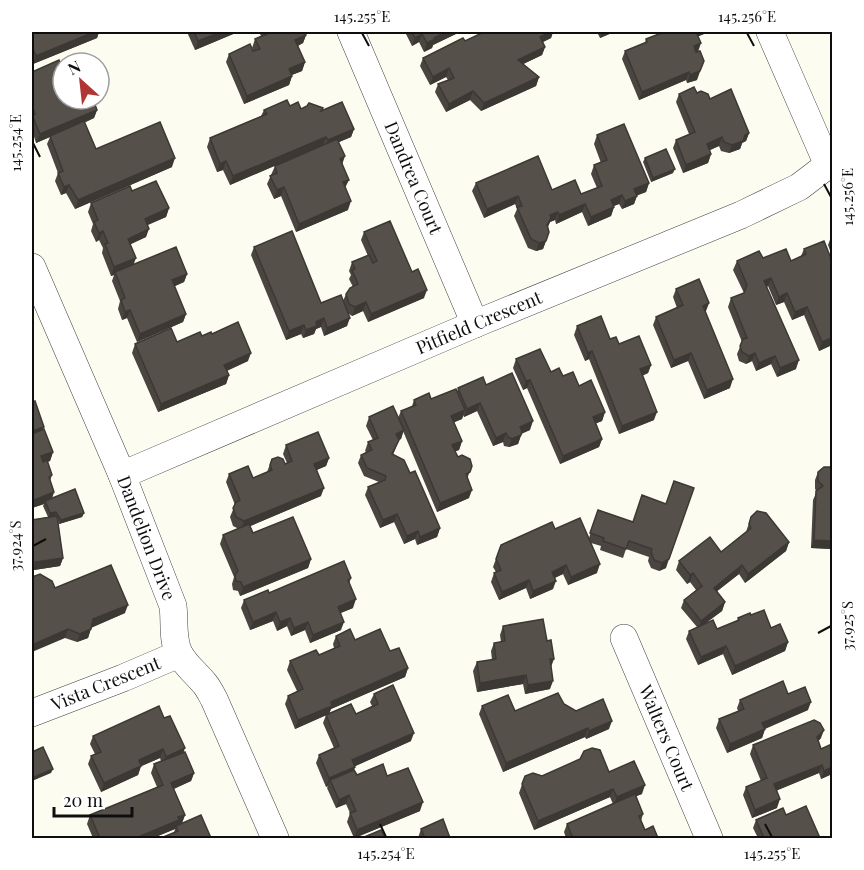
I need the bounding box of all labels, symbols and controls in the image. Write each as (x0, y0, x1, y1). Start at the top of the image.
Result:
text: 145.255°E (334, 6, 390, 26)
text: 145.256°E (718, 6, 776, 26)
north arrow (51, 51, 111, 111)
text: N (64, 55, 84, 79)
text: 145.254°E (5, 114, 25, 172)
street label: Dandrea Court (379, 118, 449, 238)
text: 145.256°E (837, 168, 857, 226)
street label: Pitfield Crescent (412, 285, 546, 359)
street label: Dandelion Drive (112, 472, 182, 603)
text: 37.924°S (5, 520, 25, 572)
text: 37.925°S (837, 601, 857, 651)
street label: Vista Crescent (46, 650, 164, 716)
street label: Walters Court (633, 680, 700, 795)
scale bar (54, 780, 132, 818)
text: 20 m (63, 788, 103, 812)
text: 145.254°E (357, 843, 415, 863)
text: 145.255°E (744, 843, 800, 863)

